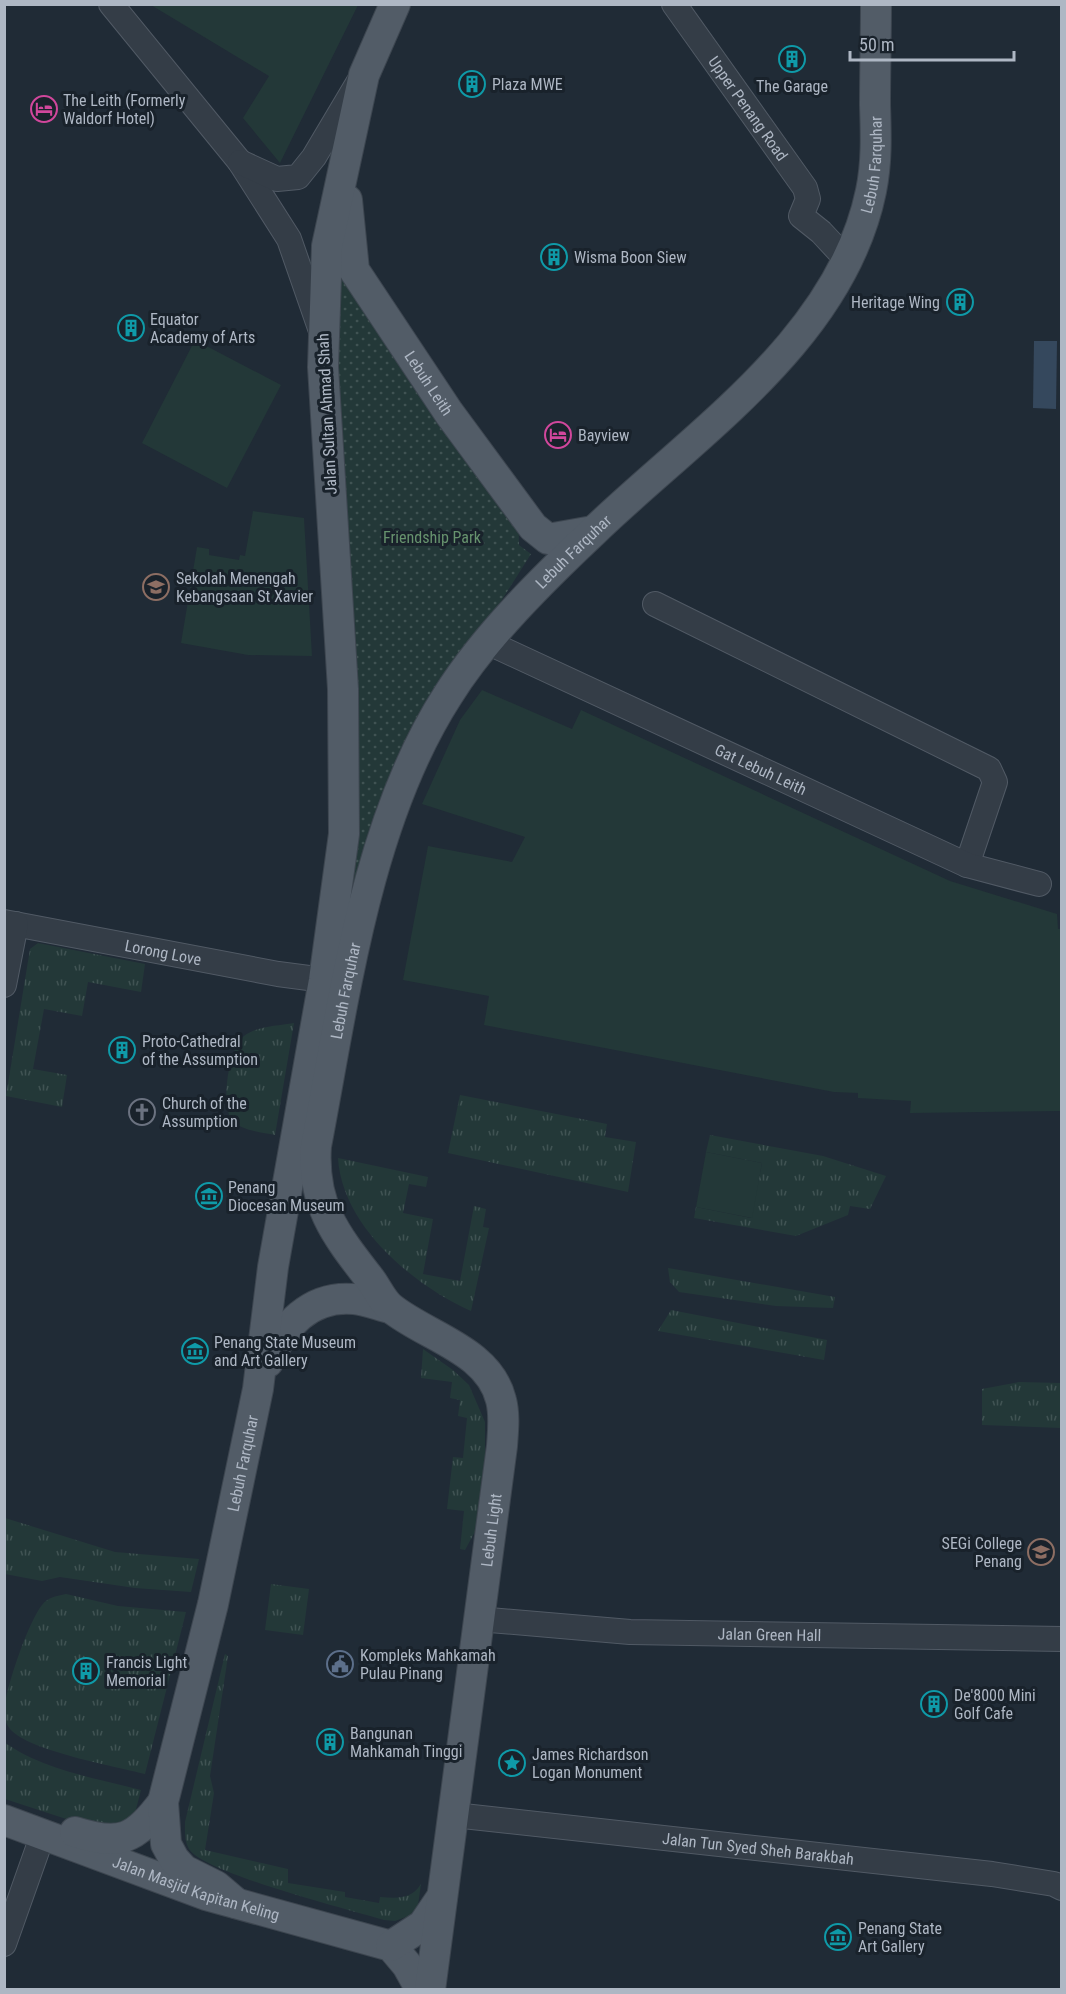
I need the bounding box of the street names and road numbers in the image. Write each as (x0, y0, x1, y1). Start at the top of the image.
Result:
street label: Upper Penang Road (705, 52, 792, 164)
street label: Lebuh Farquhar (856, 116, 885, 216)
street label: Jalan Sultan Ahmad Shah (313, 333, 341, 495)
street label: Lebuh Leith (401, 347, 457, 419)
street label: Lebuh Farquhar (531, 510, 615, 592)
street label: Gat Lebuh Leith (712, 740, 810, 799)
street label: Lorong Love (123, 936, 203, 969)
street label: Lebuh Farquhar (326, 941, 364, 1041)
street label: Lebuh Farquhar (223, 1413, 262, 1513)
street label: Lebuh Light (477, 1492, 505, 1568)
street label: Jalan Green Hall (717, 1624, 821, 1645)
street label: Jalan Tun Syed Sheh Barakbah (661, 1828, 855, 1868)
street label: Jalan Masjid Kapitan Keling (110, 1852, 282, 1924)

